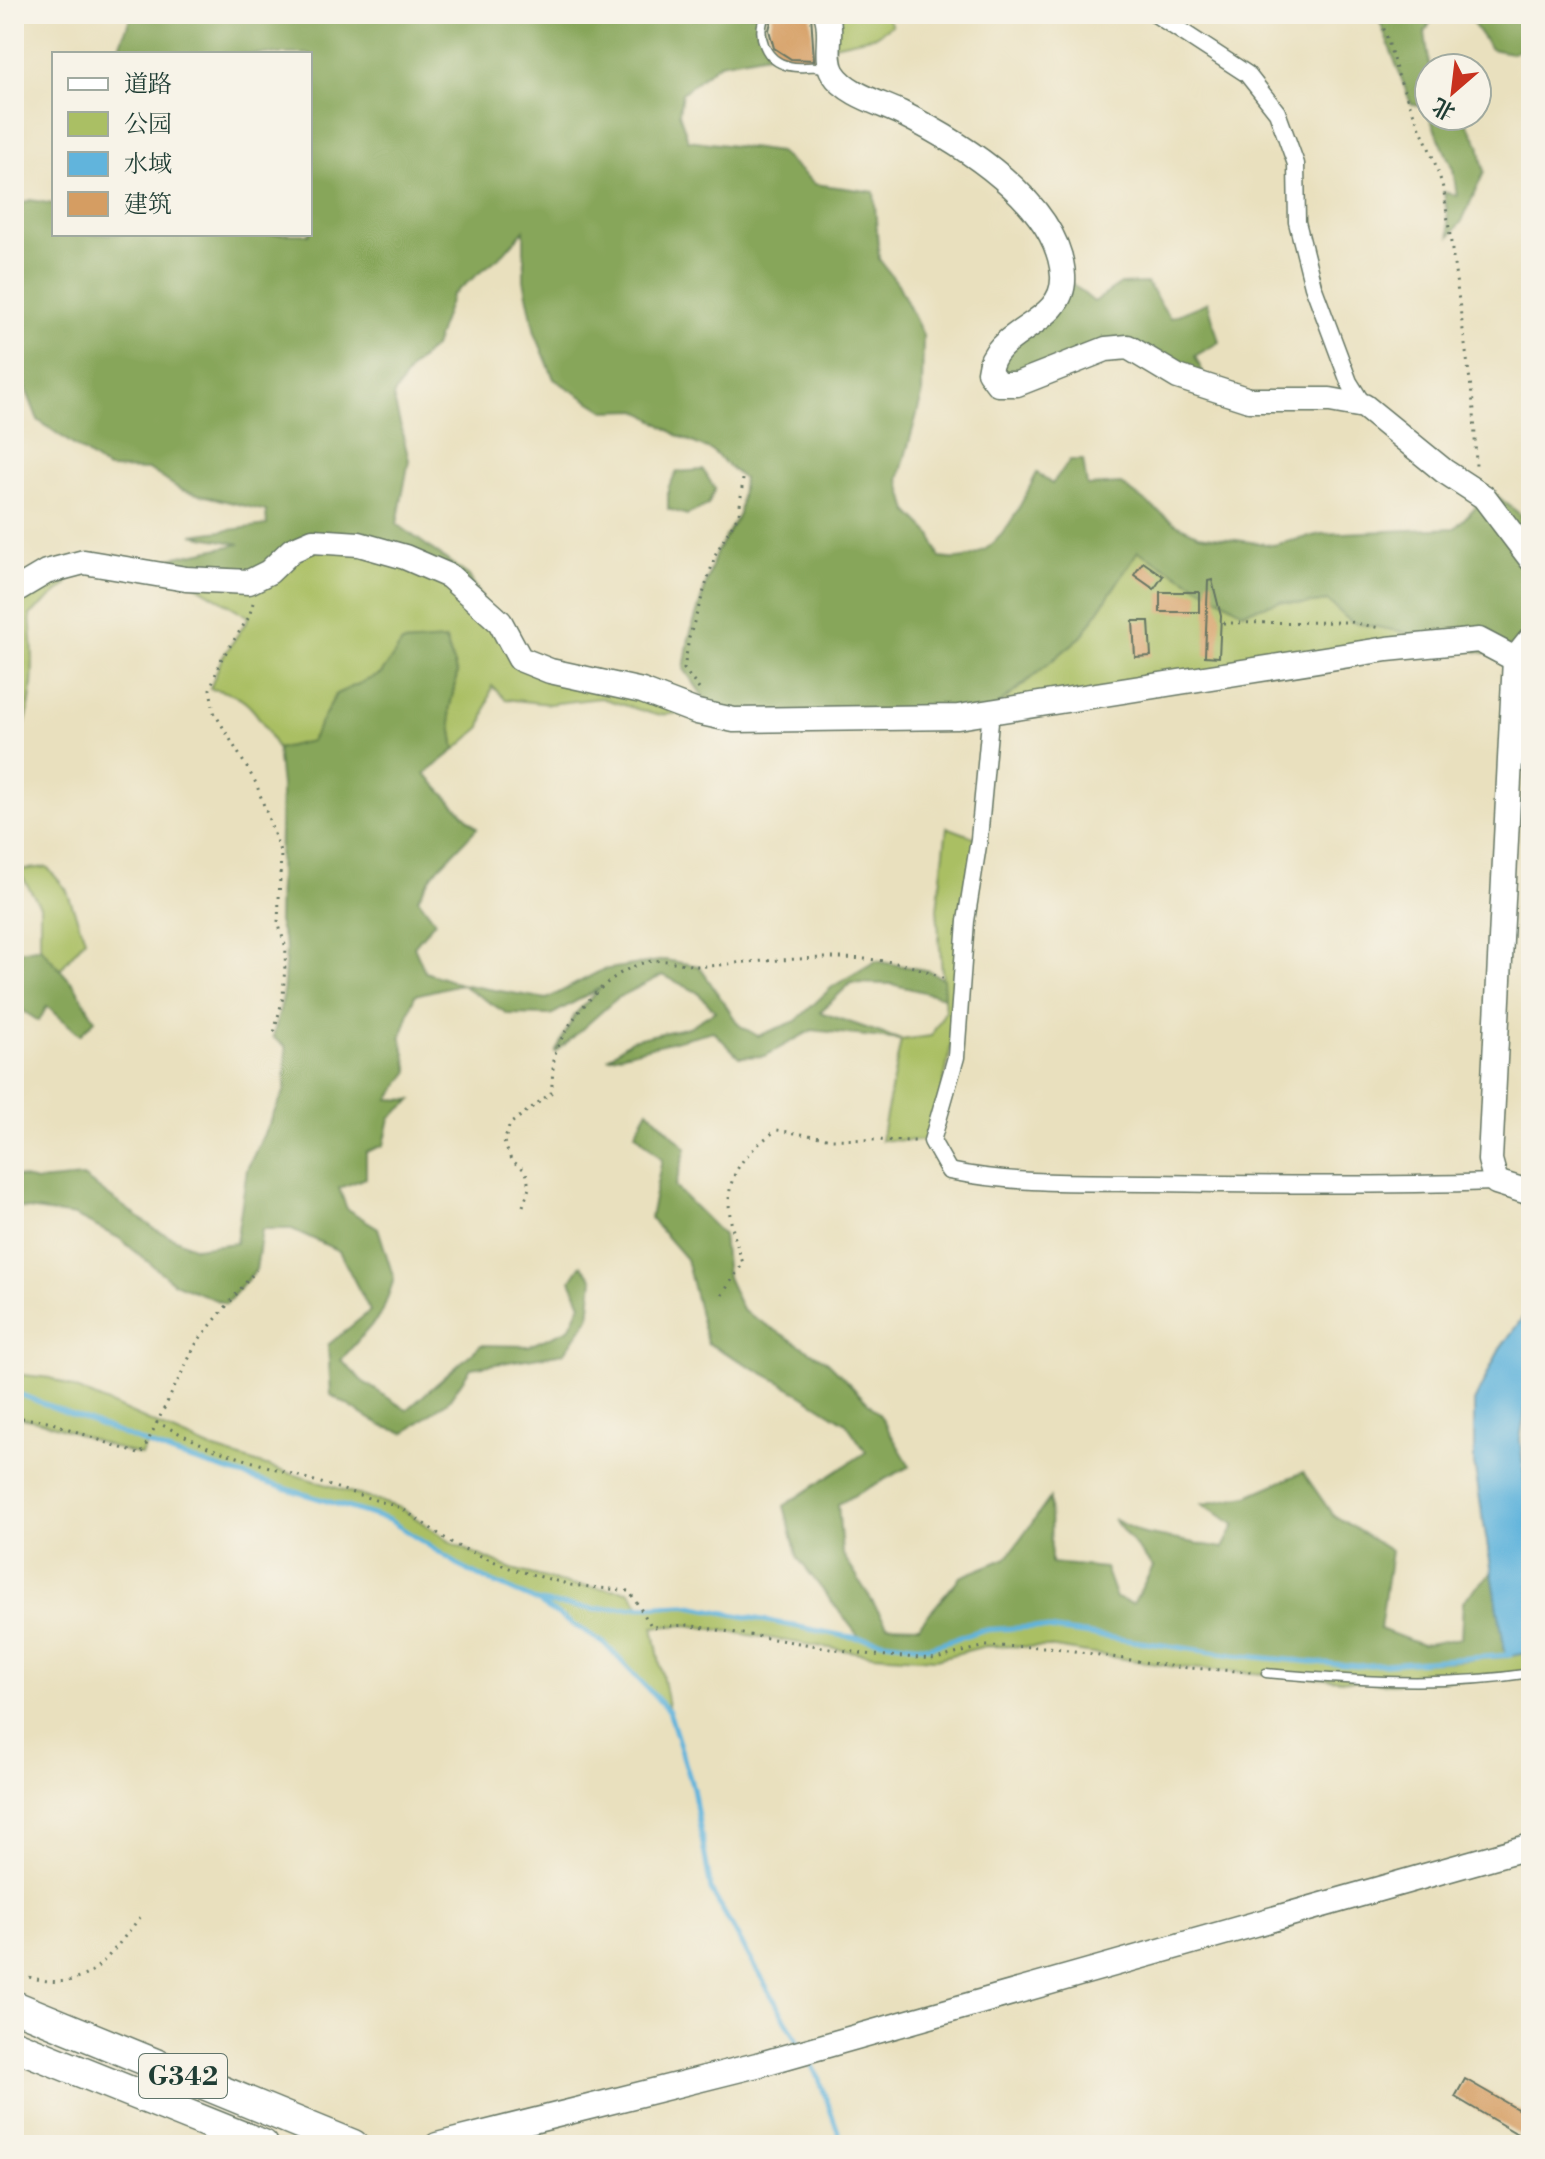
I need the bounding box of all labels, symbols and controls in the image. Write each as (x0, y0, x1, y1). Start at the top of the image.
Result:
legend (52, 52, 312, 236)
north arrow (1413, 52, 1493, 132)
text: 道路 (124, 70, 172, 100)
text: 北 (1428, 91, 1460, 125)
text: 公园 (124, 110, 172, 140)
text: 水域 (124, 150, 172, 180)
text: 建筑 (124, 190, 172, 220)
road number: G342 (139, 2054, 227, 2098)

